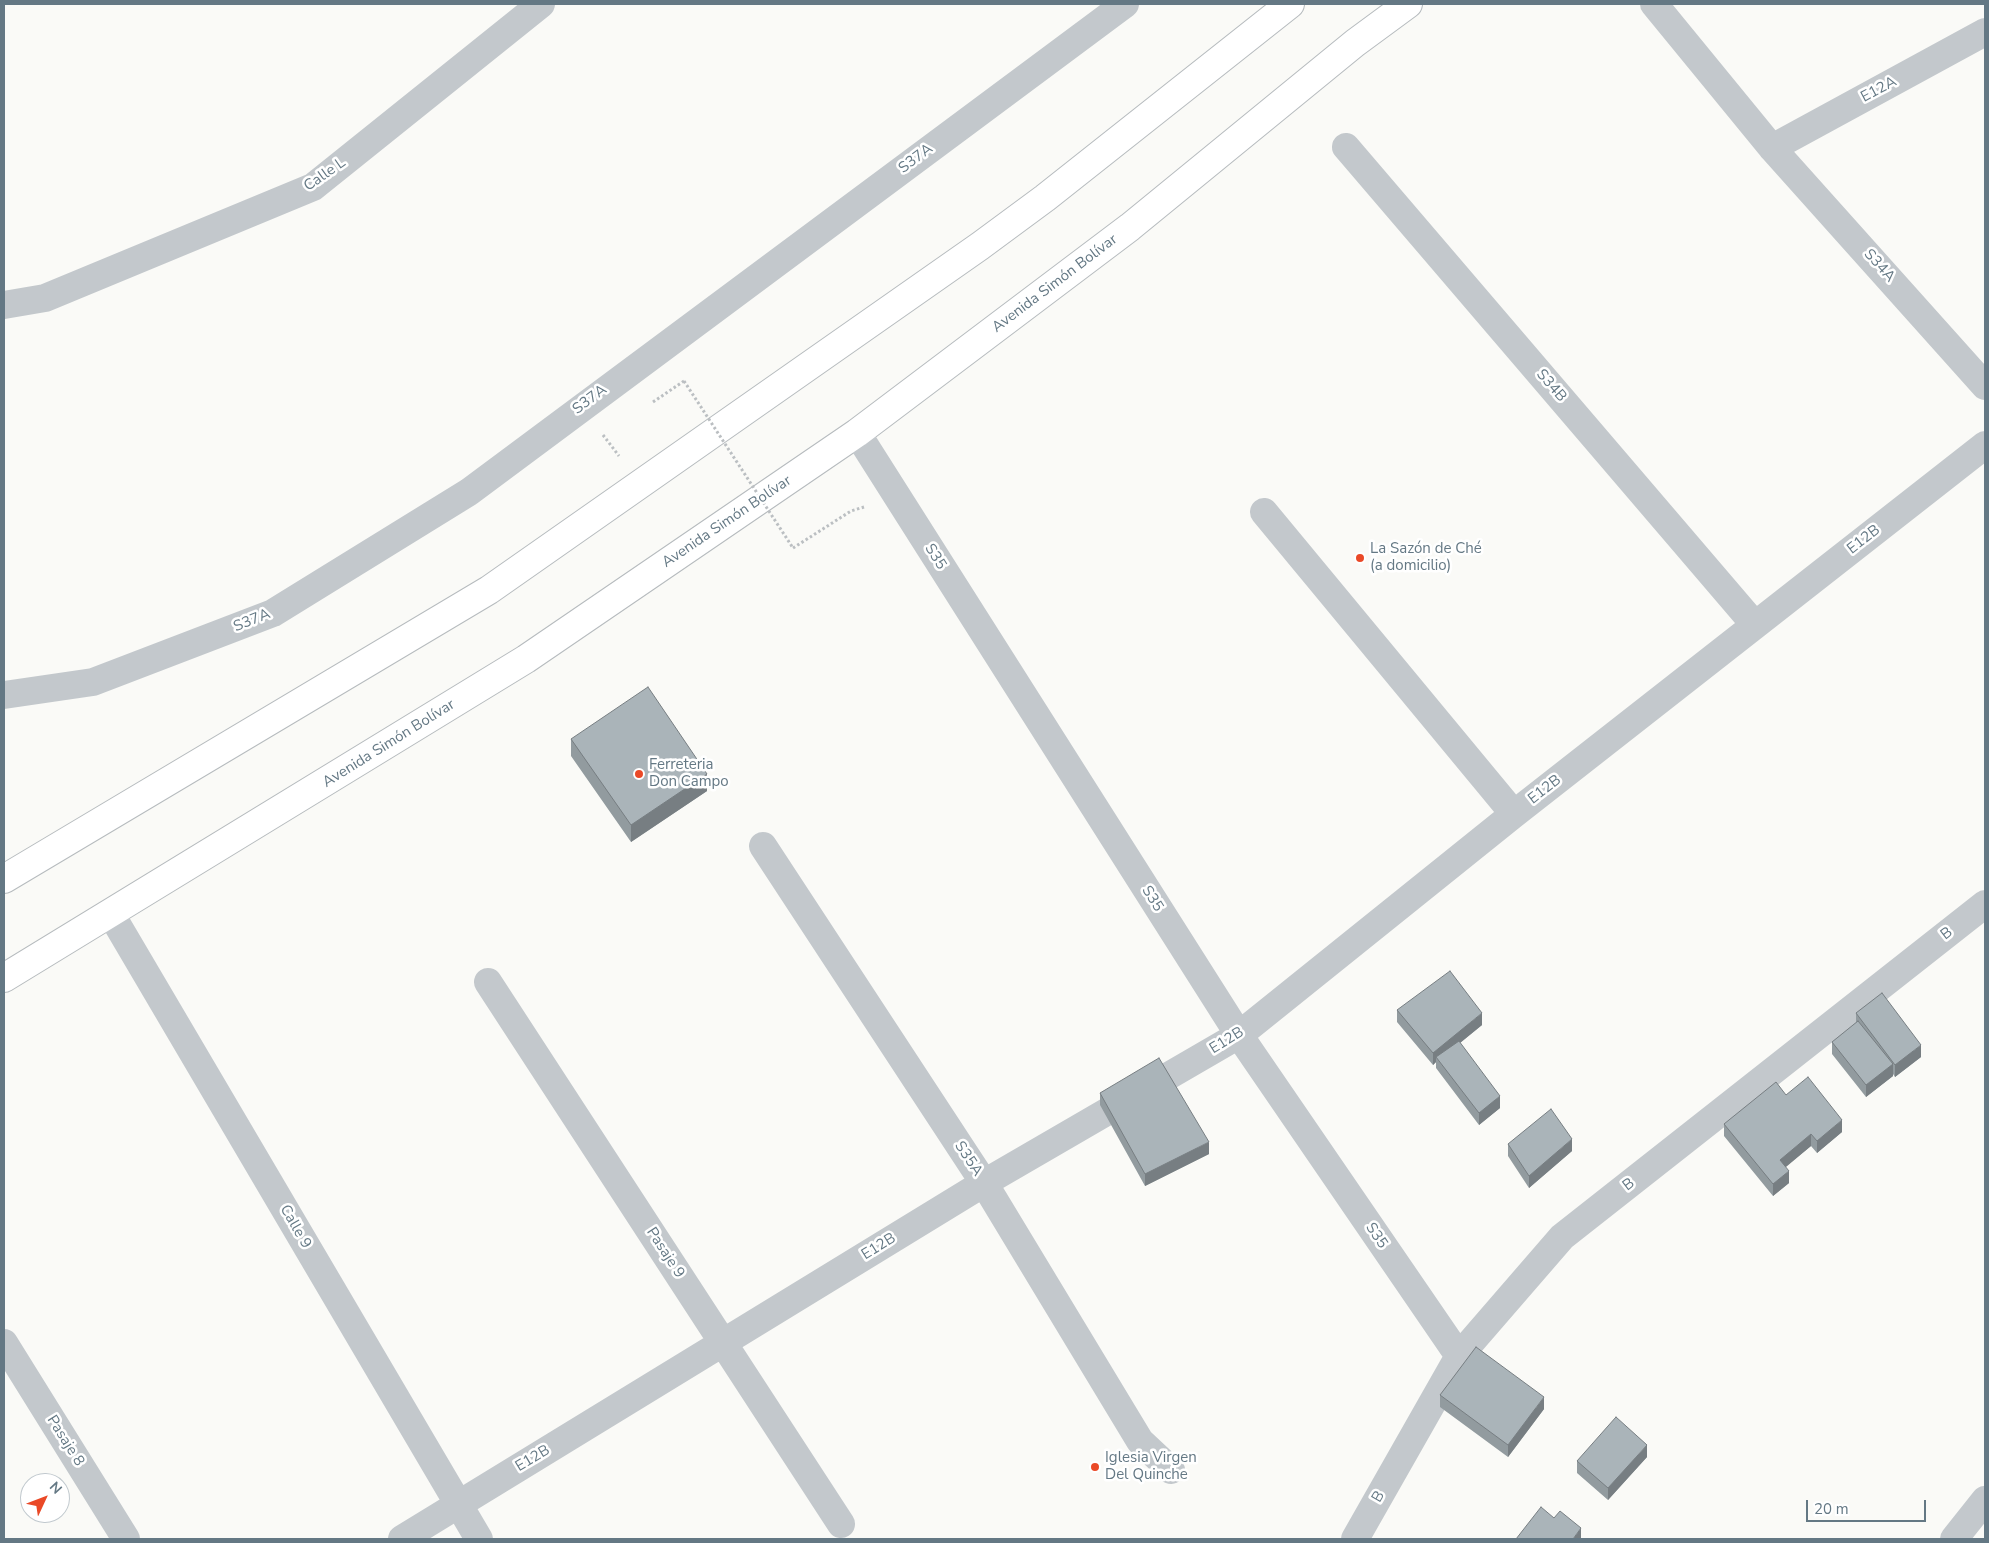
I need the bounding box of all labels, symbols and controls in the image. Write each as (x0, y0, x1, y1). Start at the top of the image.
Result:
street label: E12A (1858, 73, 1900, 107)
street label: S37A (895, 140, 937, 178)
street label: Calle L (301, 154, 349, 196)
street label: Avenida Simón Bolívar (989, 231, 1121, 337)
street label: S34A (1860, 246, 1898, 286)
street label: S34B (1532, 366, 1570, 406)
street label: S37A (569, 381, 611, 419)
street label: Avenida Simón Bolívar (659, 472, 795, 572)
street label: E12B (1844, 522, 1884, 558)
place label: La Sazón de Ché (a domicilio) (1370, 540, 1482, 575)
street label: S35 (920, 541, 950, 573)
marker: La Sazón de Ché (a domicilio) (1354, 552, 1366, 564)
street label: S37A (231, 606, 273, 636)
street label: Avenida Simón Bolívar (320, 696, 458, 792)
place label: Ferreteria Don Campo (649, 756, 729, 791)
marker: Ferreteria Don Campo (633, 768, 645, 780)
street label: E12B (1525, 772, 1565, 808)
street label: S35 (1137, 883, 1167, 915)
street label: B (1937, 924, 1957, 944)
street label: E12B (1207, 1024, 1247, 1058)
street label: S35A (950, 1138, 986, 1180)
street label: B (1619, 1175, 1639, 1195)
street label: Calle 9 (275, 1202, 315, 1252)
street label: S35 (1361, 1220, 1391, 1252)
street label: Pasaje 9 (642, 1224, 688, 1282)
street label: E12B (859, 1230, 899, 1264)
street label: Pasaje 8 (42, 1412, 88, 1470)
street label: E12B (513, 1442, 553, 1476)
place label: Iglesia Virgen Del Quinche (1105, 1449, 1197, 1484)
marker: Iglesia Virgen Del Quinche (1089, 1461, 1101, 1473)
north arrow (20, 1473, 70, 1523)
text: N (45, 1478, 66, 1498)
street label: B (1369, 1488, 1389, 1506)
scale bar (1809, 1490, 1929, 1522)
text: 20 m (1814, 1499, 1849, 1519)

